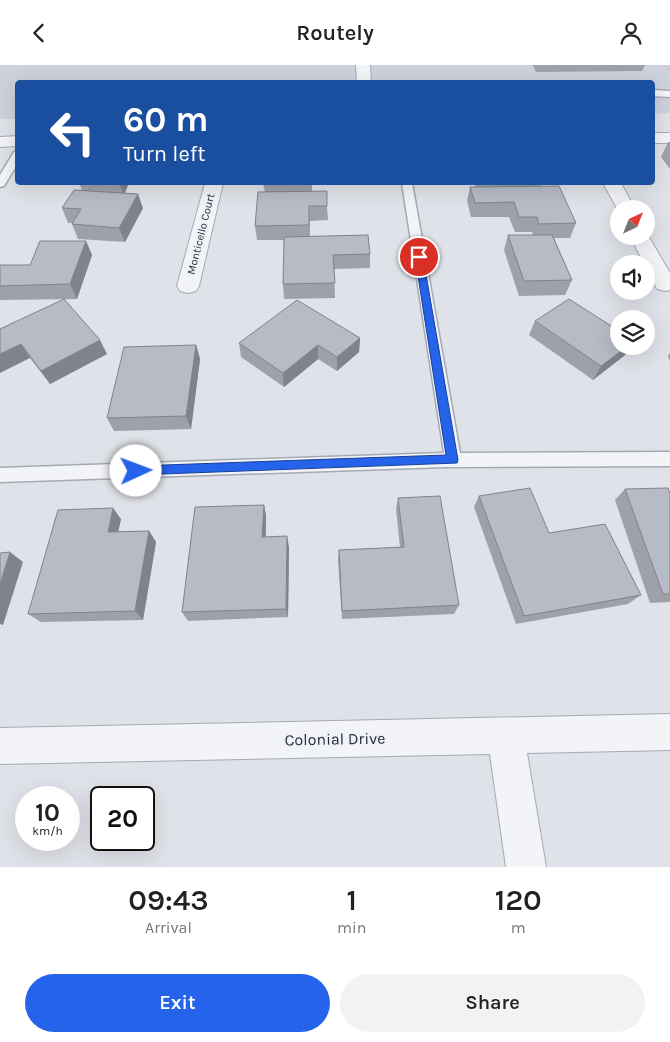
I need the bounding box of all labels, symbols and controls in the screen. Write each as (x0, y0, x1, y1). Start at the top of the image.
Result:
icon: back (25, 19, 53, 47)
icon: person (617, 19, 645, 47)
text: Routely (296, 20, 374, 46)
text: 60 m (123, 99, 208, 140)
icon: left (40, 100, 105, 165)
text: Turn left (123, 141, 206, 167)
street label: Monticello Court (185, 192, 217, 276)
north arrow (610, 200, 655, 245)
map controls (610, 200, 655, 355)
pin (398, 236, 440, 278)
icon: arrive (405, 243, 433, 271)
button: sound (610, 255, 655, 300)
button: layers (610, 310, 655, 355)
position arrow (109, 444, 161, 496)
street label: Colonial Drive (285, 729, 385, 749)
speed limit sign: 20 (90, 786, 155, 851)
text: 10 (35, 798, 60, 827)
text: km/h (32, 824, 63, 838)
text: 09:43 (128, 882, 209, 918)
text: 1 (346, 882, 357, 918)
text: 120 (495, 882, 542, 918)
text: Arrival (145, 918, 192, 937)
text: min (337, 918, 366, 937)
text: m (511, 918, 526, 937)
button: Exit (25, 974, 330, 1032)
button: Share (340, 974, 645, 1032)

